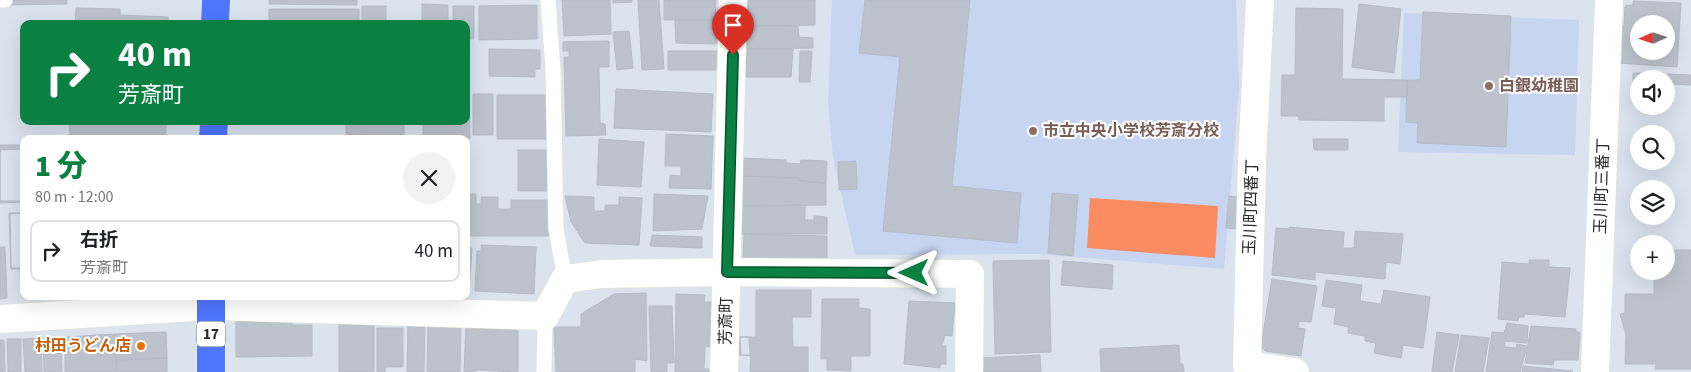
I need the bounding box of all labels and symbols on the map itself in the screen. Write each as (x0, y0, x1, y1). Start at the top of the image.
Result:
pin (712, 4, 754, 55)
north arrow (1630, 15, 1675, 60)
place label: 白銀幼稚園 (1499, 75, 1579, 97)
marker: 白銀幼稚園 (1483, 80, 1495, 92)
place label: 市立中央小学校芳斎分校 (1043, 120, 1219, 142)
marker: 市立中央小学校芳斎分校 (1027, 125, 1039, 137)
street label: 玉川町三番丁 (1589, 138, 1615, 234)
street label: 玉川町四番丁 (1238, 159, 1264, 255)
position arrow (887, 246, 939, 298)
street label: 芳斎町 (715, 297, 737, 345)
road number: 17 (197, 322, 225, 346)
place label: 村田うどん店 (35, 335, 131, 357)
marker: 村田うどん店 (135, 340, 147, 352)

